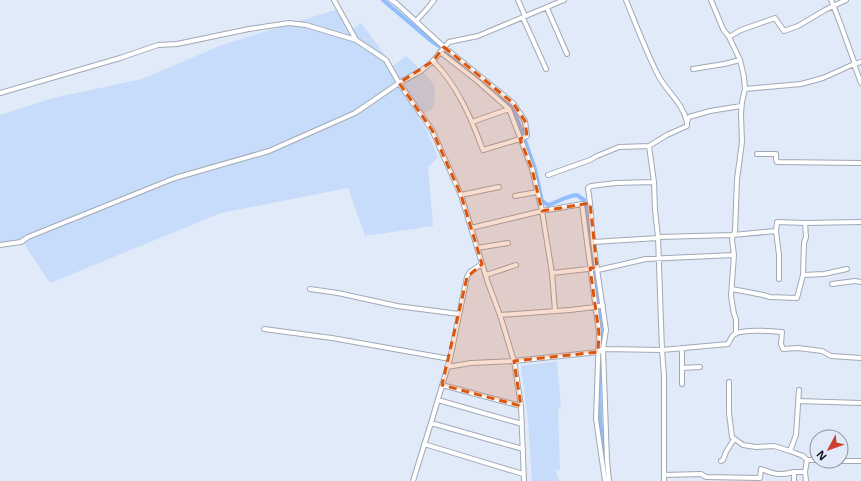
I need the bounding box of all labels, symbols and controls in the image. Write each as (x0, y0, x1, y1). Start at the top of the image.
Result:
north arrow (809, 429, 849, 469)
text: N (812, 448, 830, 464)

